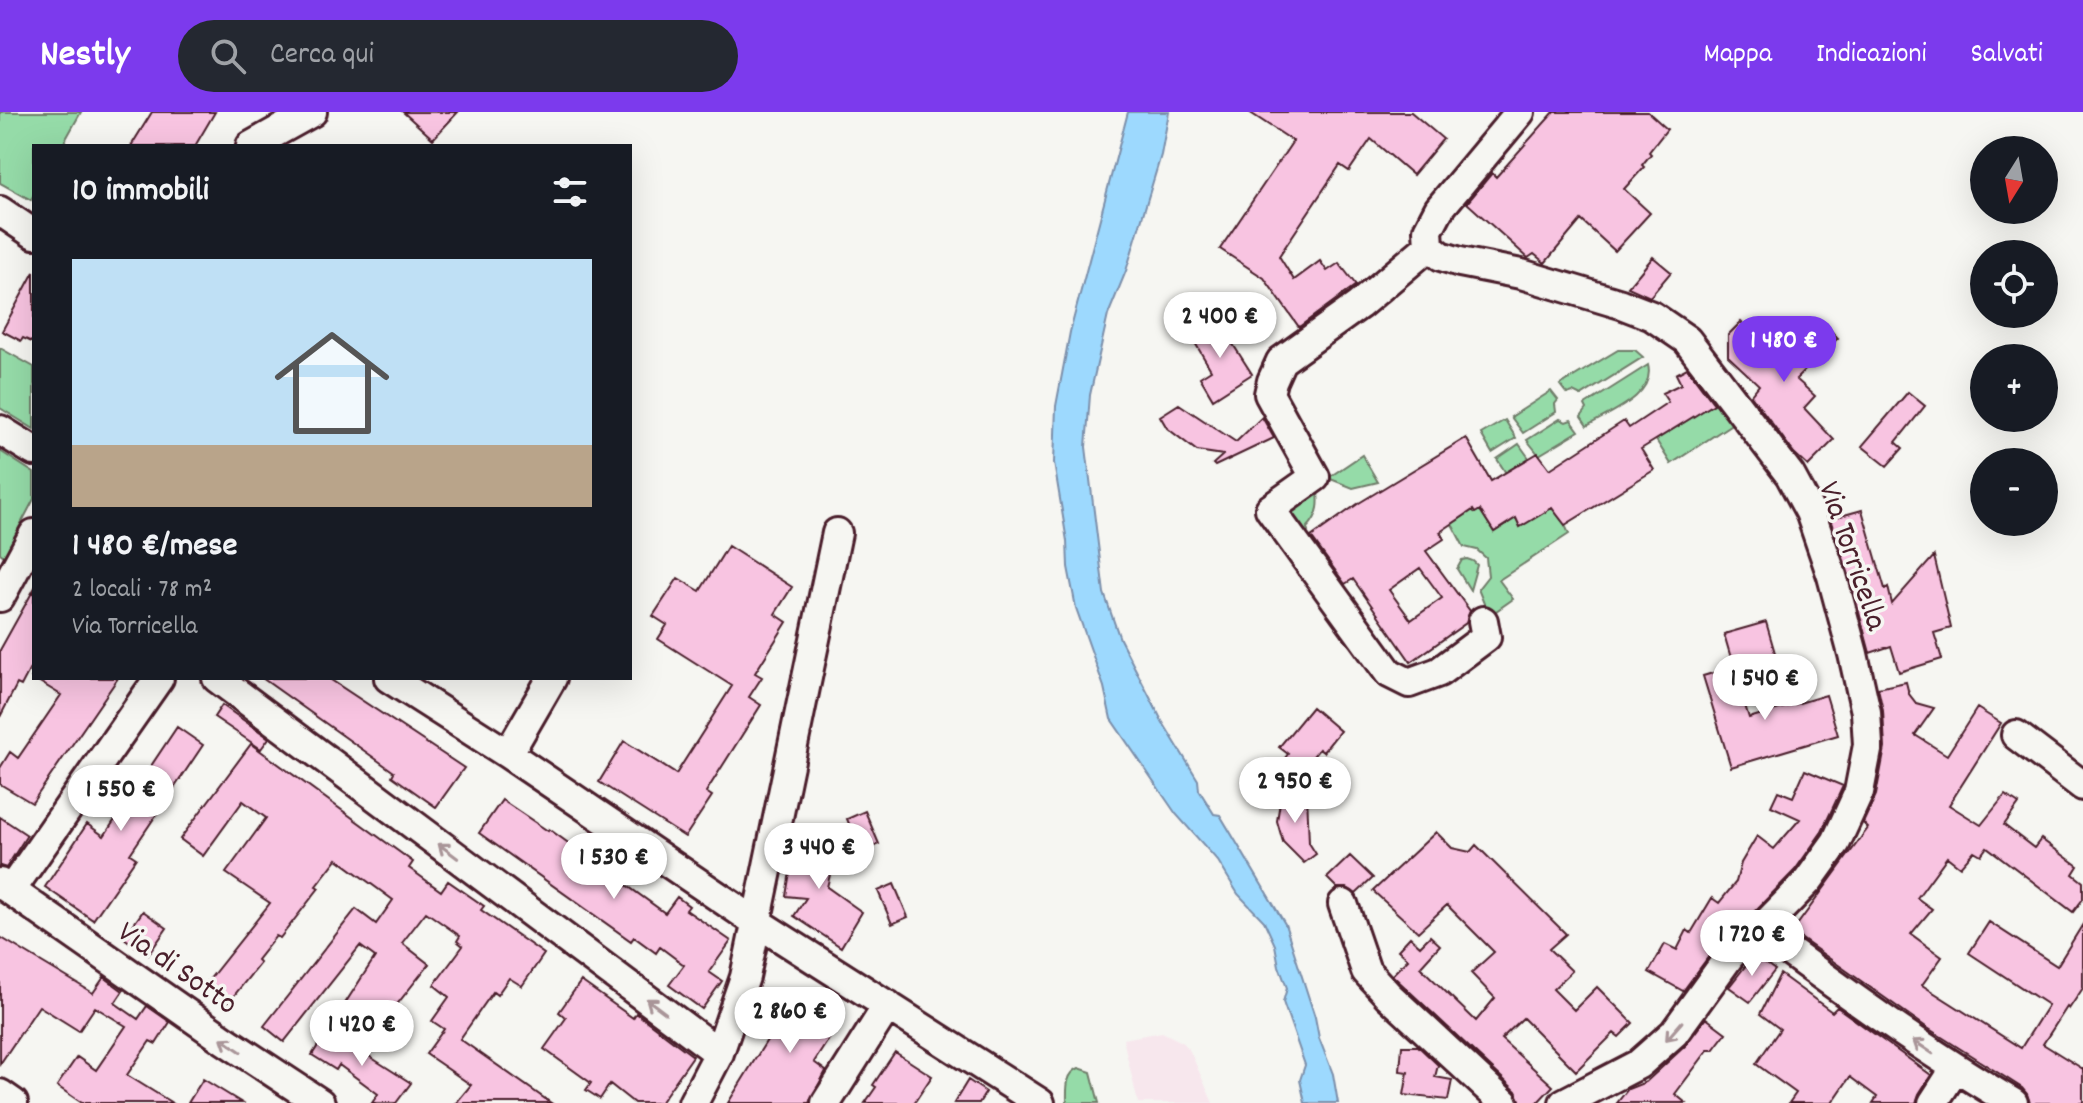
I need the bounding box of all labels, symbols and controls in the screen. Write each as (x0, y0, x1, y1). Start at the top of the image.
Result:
search box (178, 20, 738, 92)
text: Nestly (40, 29, 130, 84)
icon: search (206, 34, 250, 78)
text: Cerca qui (270, 35, 374, 78)
text: Mappa (1704, 36, 1772, 76)
text: Indicazioni (1816, 36, 1927, 76)
text: Salvati (1971, 36, 2043, 76)
north arrow (1970, 136, 2058, 224)
map controls (1970, 136, 2058, 536)
text: 10 immobili (72, 168, 209, 217)
icon: filters (548, 170, 592, 214)
button: locate (1970, 240, 2058, 328)
pin: 2 400 € (1146, 292, 1294, 360)
text: 2 400 € (1182, 299, 1258, 336)
icon: home (260, 311, 404, 455)
pin: 1 480 € (1710, 316, 1858, 384)
text: 1 480 € (1750, 323, 1818, 360)
button: + (1970, 344, 2058, 432)
button: − (1970, 448, 2058, 536)
street label: Via Torricella (1803, 476, 1897, 638)
text: 1 480 €/mese (72, 523, 238, 572)
text: 2 locali · 78 m² (72, 572, 212, 609)
text: Via Torricella (72, 609, 198, 646)
pin: 1 540 € (1691, 654, 1839, 722)
text: 1 540 € (1730, 661, 1800, 698)
pin: 2 950 € (1221, 757, 1369, 825)
text: 2 950 € (1257, 764, 1333, 801)
pin: 1 550 € (47, 765, 195, 833)
text: 1 550 € (86, 772, 156, 809)
pin: 3 440 € (745, 823, 893, 891)
text: 3 440 € (782, 830, 856, 867)
pin: 1 530 € (540, 833, 688, 901)
text: 1 530 € (579, 840, 649, 877)
one-way arrow (438, 842, 459, 859)
pin: 1 720 € (1678, 910, 1826, 978)
street label: Via di Sotto (106, 912, 246, 1029)
text: 1 720 € (1718, 917, 1786, 954)
pin: 2 860 € (716, 987, 864, 1055)
text: 2 860 € (752, 994, 828, 1031)
one-way arrow (646, 998, 668, 1015)
pin: 1 420 € (288, 1000, 436, 1068)
text: 1 420 € (328, 1007, 396, 1044)
one-way arrow (1665, 1020, 1683, 1040)
one-way arrow (221, 1036, 243, 1053)
one-way arrow (1912, 1039, 1935, 1055)

